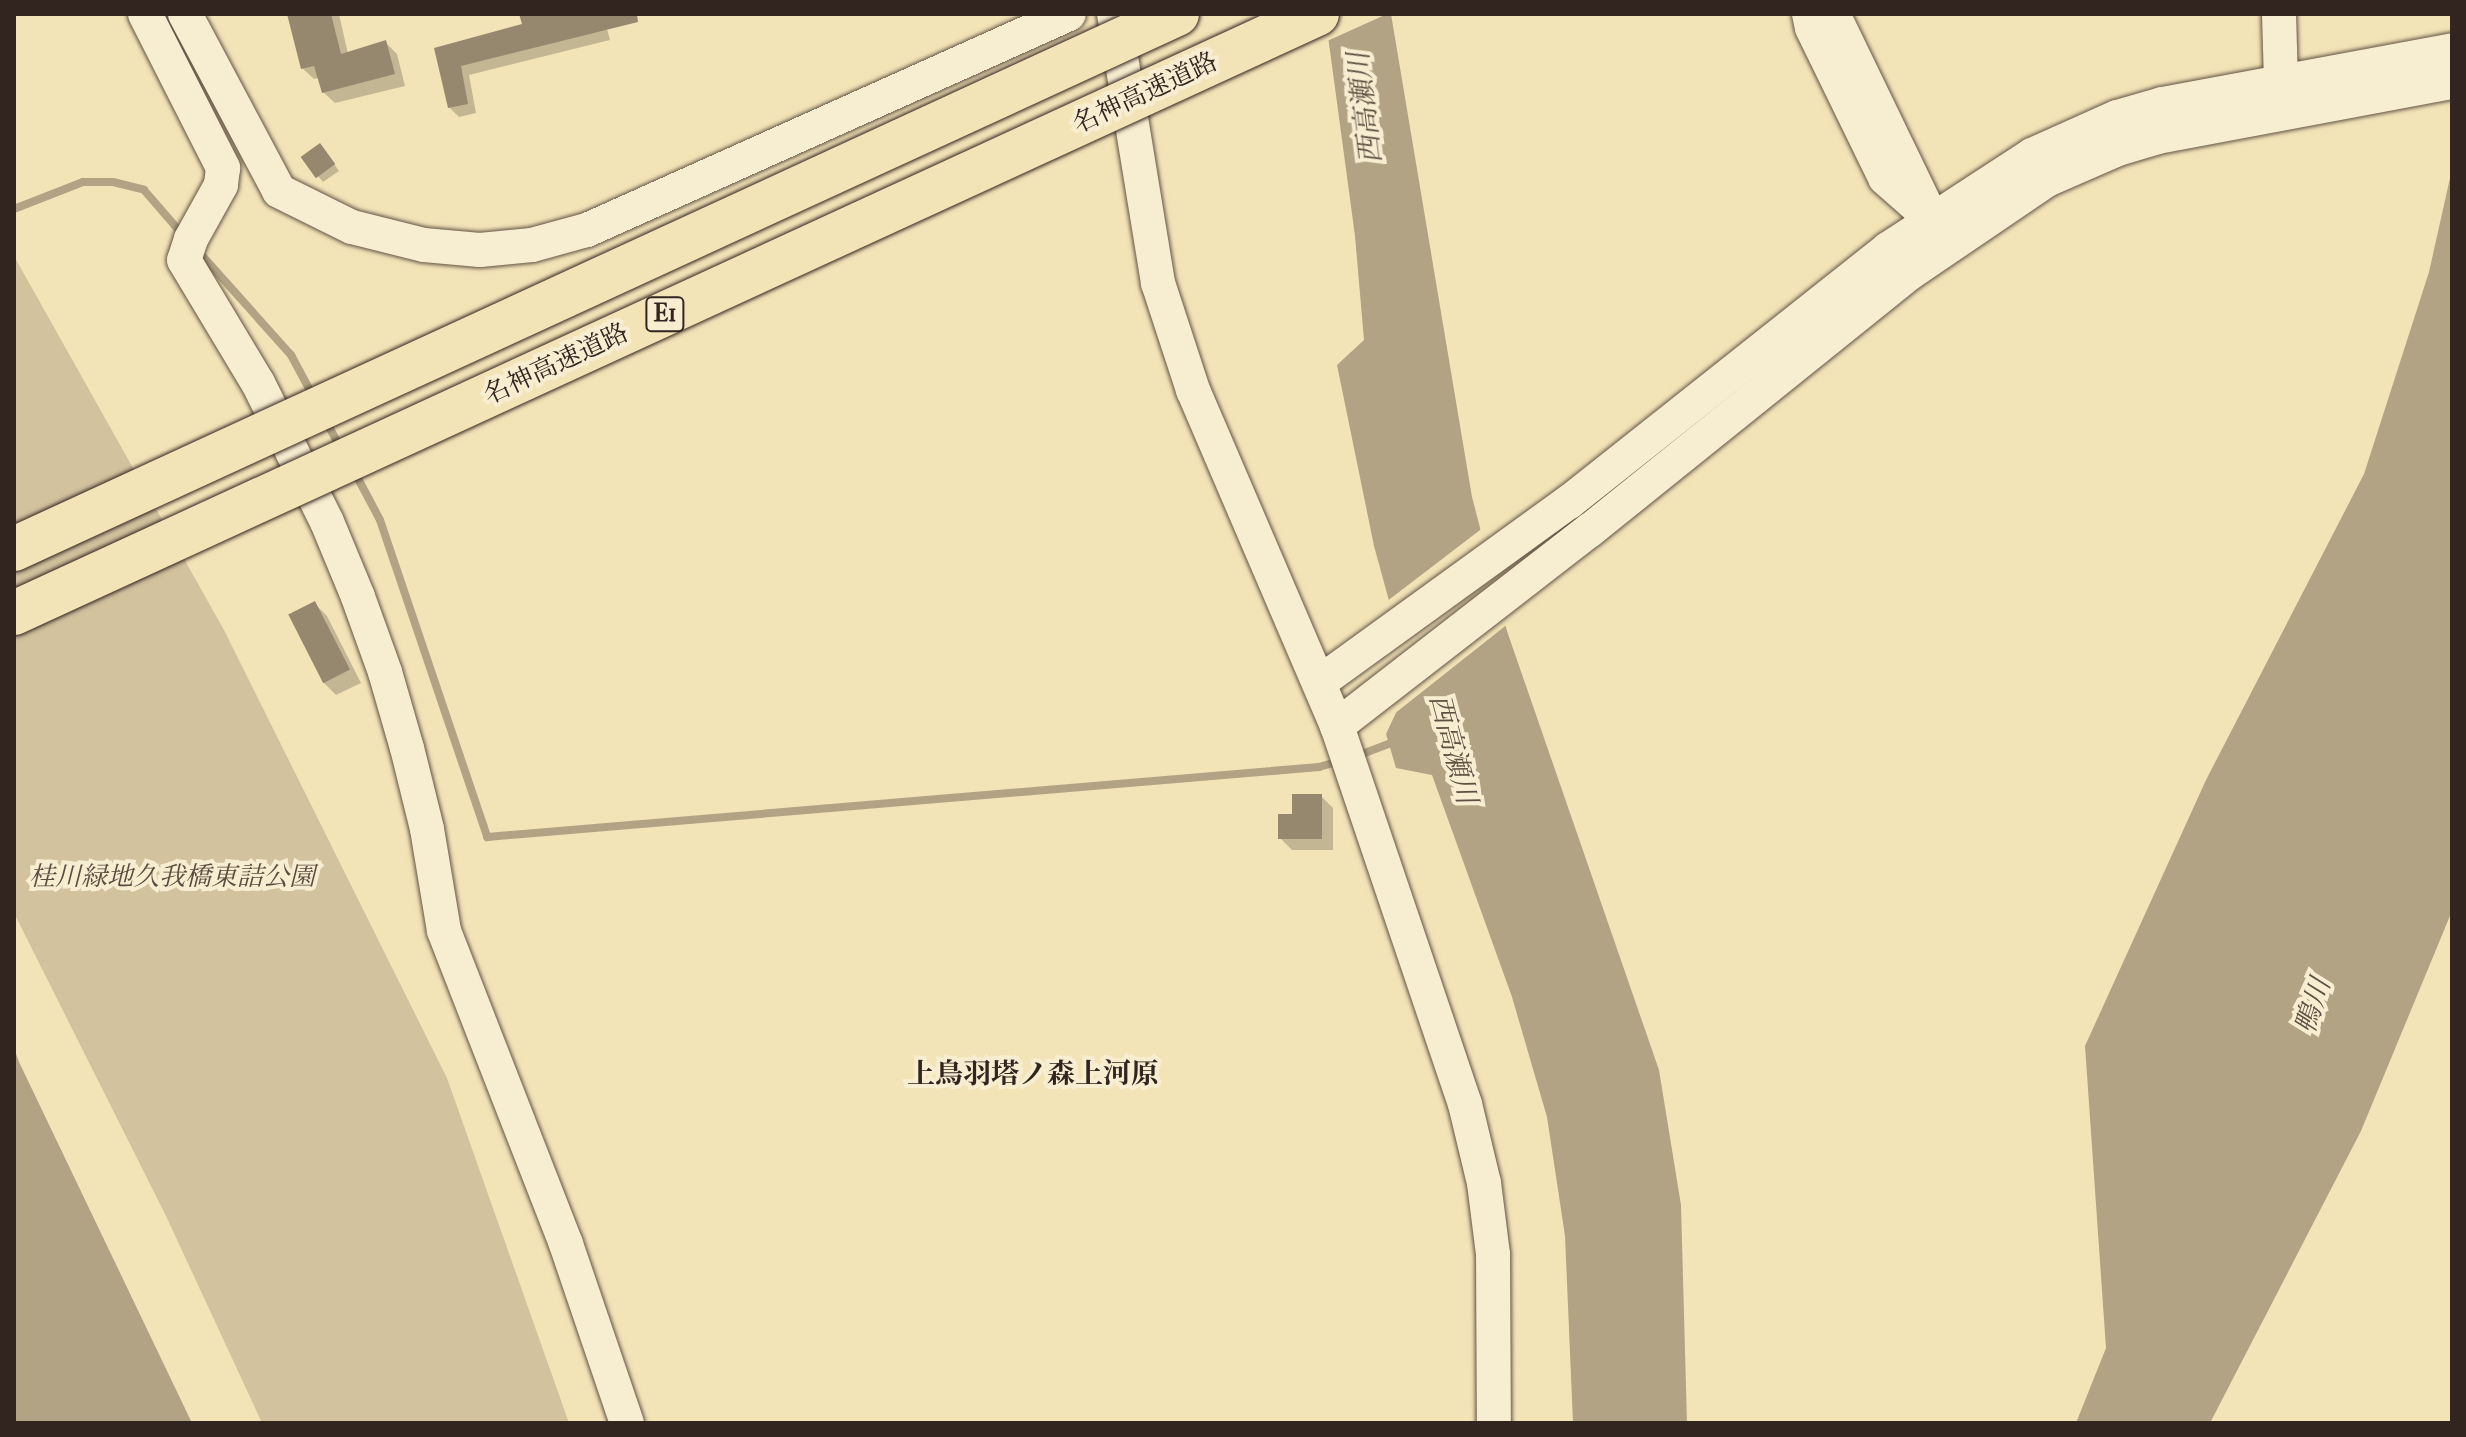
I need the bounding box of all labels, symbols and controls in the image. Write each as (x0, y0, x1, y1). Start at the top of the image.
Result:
street label: 名神高速道路 (1068, 46, 1222, 140)
water label: 西高瀬川 (1342, 50, 1388, 166)
road number: E1 (645, 294, 685, 334)
street label: 名神高速道路 (479, 317, 633, 411)
water label: 西高瀬川 (1422, 691, 1484, 807)
park label: 桂川緑地久我橋東詰公園 (29, 861, 315, 893)
water label: 鴨川 (2288, 974, 2338, 1038)
district label: 上鳥羽塔ノ森上河原 (907, 1057, 1159, 1091)

